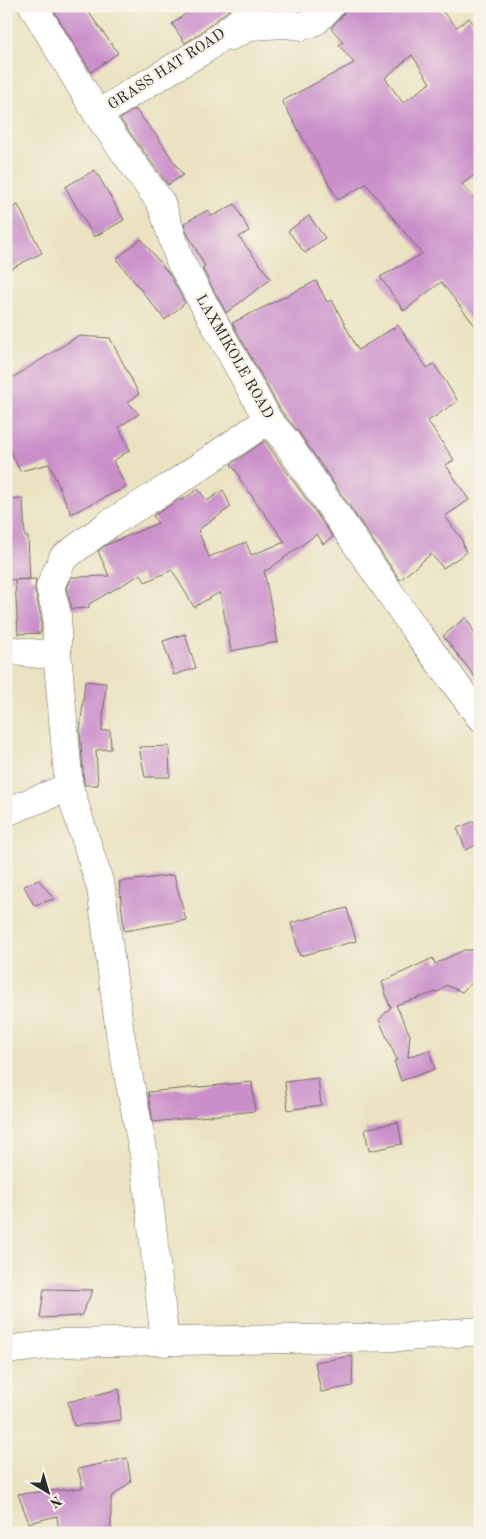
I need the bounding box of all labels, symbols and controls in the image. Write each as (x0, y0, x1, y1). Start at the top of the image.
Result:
street label: GRASS HAT ROAD (106, 27, 228, 113)
street label: LAXMIKOLE ROAD (192, 292, 276, 422)
north arrow (22, 1466, 72, 1516)
text: N (47, 1493, 64, 1510)

